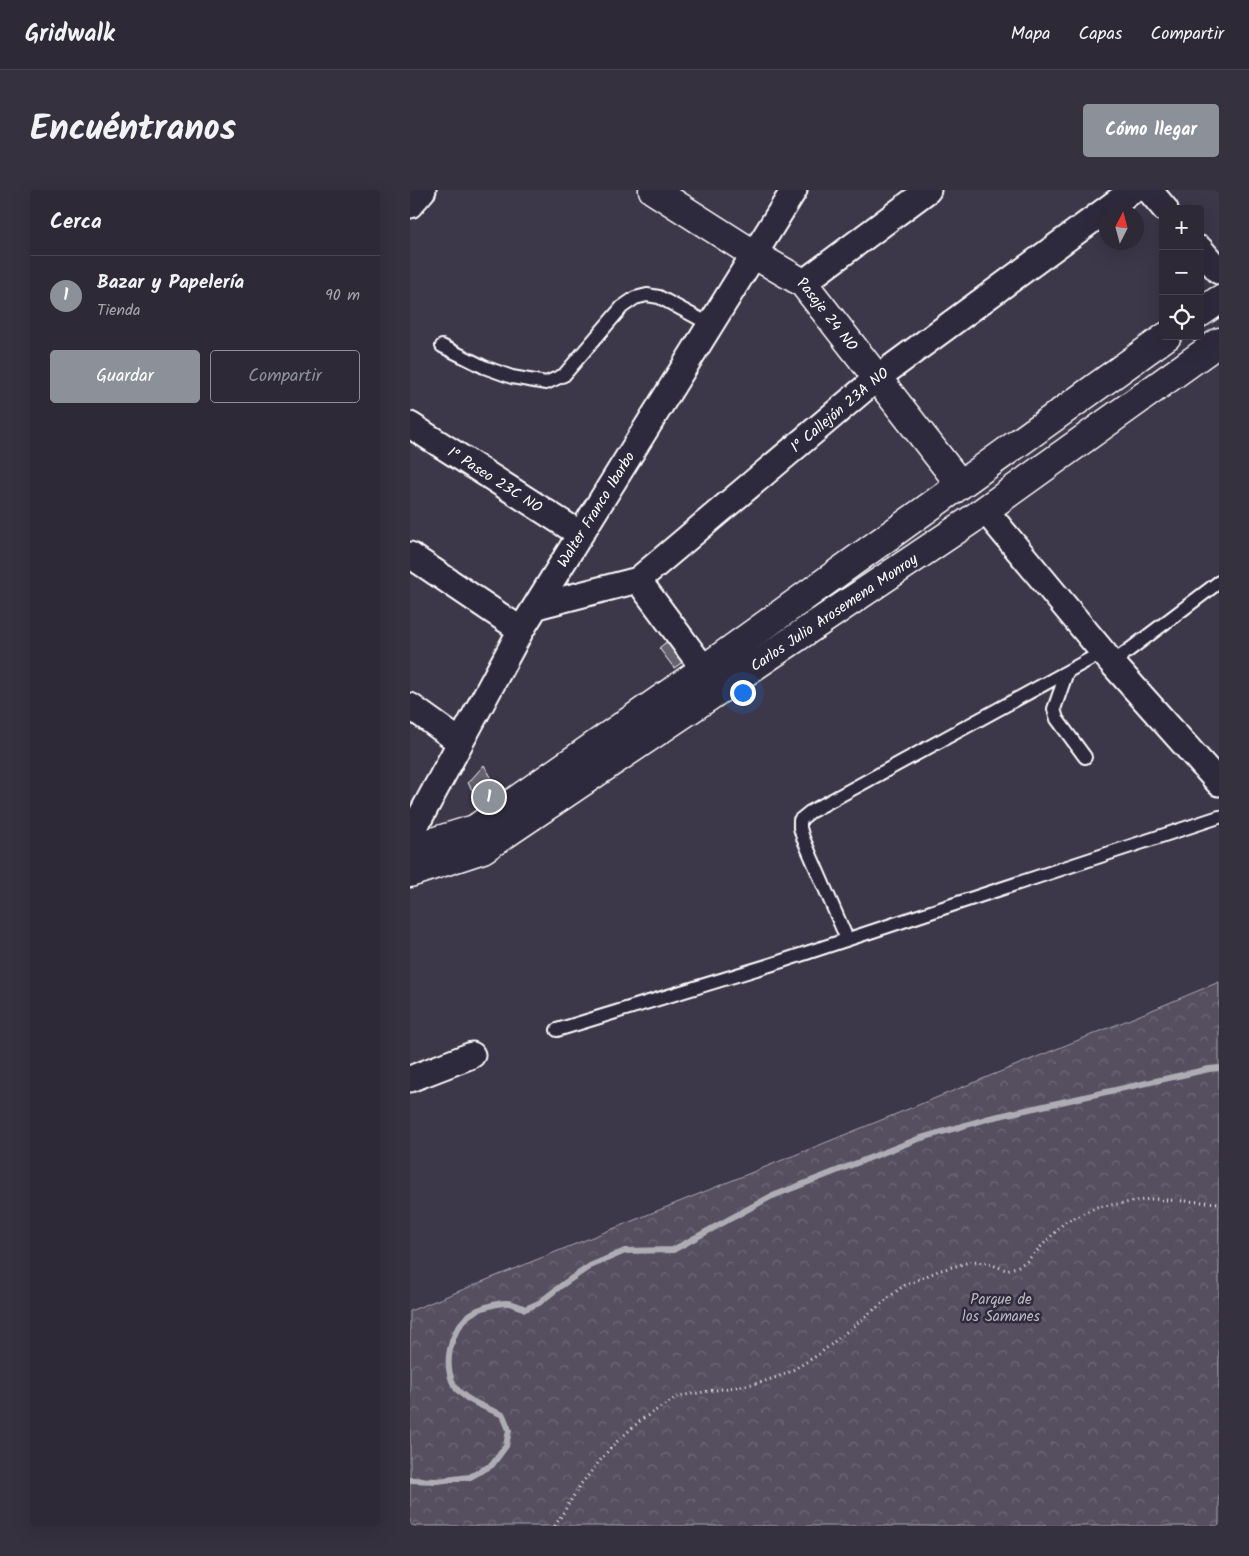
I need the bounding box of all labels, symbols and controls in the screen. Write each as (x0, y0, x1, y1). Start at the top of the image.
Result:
text: Gridwalk (25, 15, 115, 54)
text: Mapa (1011, 20, 1051, 49)
text: Capas (1079, 20, 1123, 49)
text: Compartir (1151, 20, 1224, 49)
text: Encuéntranos (30, 102, 236, 158)
button: Cómo llegar (1083, 104, 1219, 157)
north arrow (1099, 205, 1144, 250)
map controls (1159, 205, 1204, 340)
button: + (1159, 205, 1204, 250)
text: Cerca (50, 206, 102, 239)
button: − (1159, 250, 1204, 295)
text: Bazar y Papelería (97, 268, 244, 298)
street label: Pasaje 24 NO (793, 271, 863, 357)
text: 1 (64, 283, 68, 308)
text: 90 m (325, 283, 360, 308)
button: locate (1159, 295, 1204, 340)
text: Tienda (97, 298, 141, 323)
button: Guardar (50, 350, 200, 403)
button: Compartir (210, 350, 360, 403)
street label: 1° Callejón 23A NO (786, 362, 894, 459)
street label: 1° Paseo 23C NO (442, 441, 547, 520)
street label: Walter Franco Ibarbo (552, 447, 642, 573)
street label: Carlos Julio Arosemena Monroy (746, 548, 924, 678)
your location (730, 680, 756, 706)
pin: 1 (473, 778, 505, 816)
park label: Parque de los Samanes (962, 1288, 1041, 1329)

